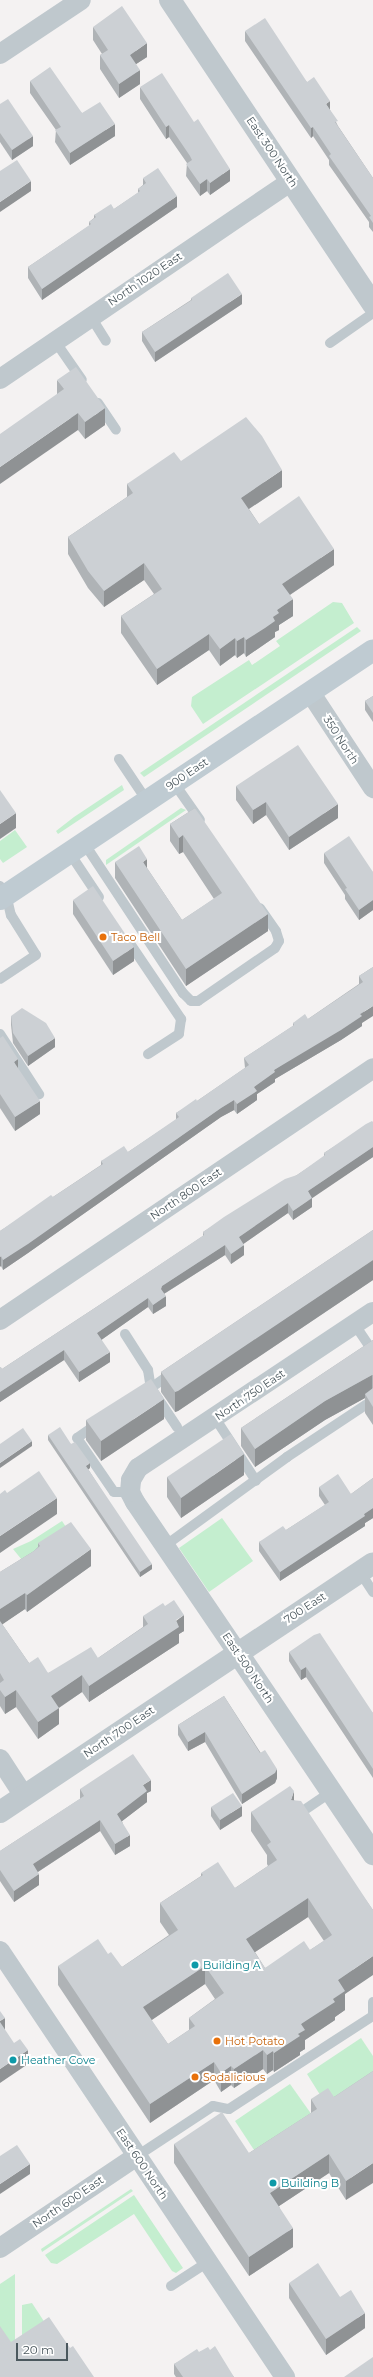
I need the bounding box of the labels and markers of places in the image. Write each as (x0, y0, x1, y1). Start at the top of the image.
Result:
place label: Taco Bell (111, 930, 160, 944)
marker: Taco Bell (98, 932, 108, 942)
place label: Building A (203, 1958, 261, 1972)
marker: Building A (190, 1960, 200, 1970)
place label: Hot Potato (225, 2034, 285, 2048)
marker: Hot Potato (212, 2036, 222, 2046)
place label: Heather Cove (21, 2053, 95, 2067)
marker: Heather Cove (8, 2055, 18, 2065)
place label: Sodalicious (203, 2070, 265, 2084)
marker: Sodalicious (190, 2072, 200, 2082)
place label: Building B (281, 2176, 339, 2190)
marker: Building B (268, 2178, 278, 2188)

